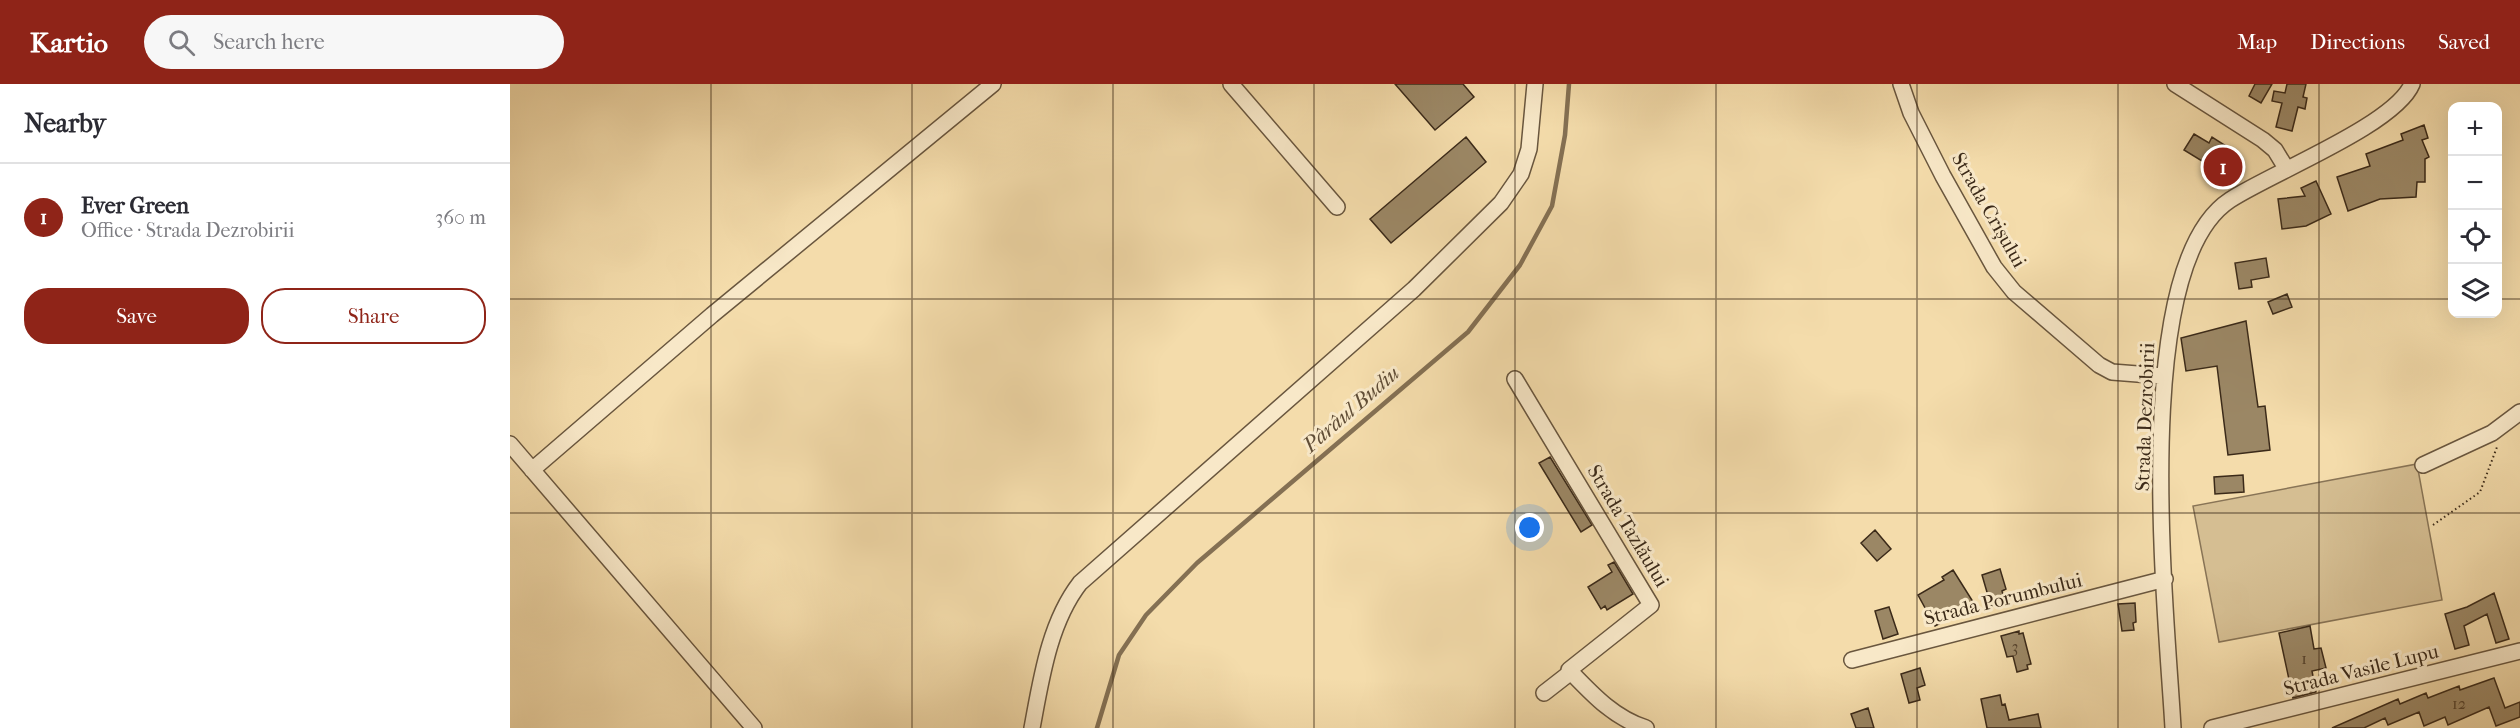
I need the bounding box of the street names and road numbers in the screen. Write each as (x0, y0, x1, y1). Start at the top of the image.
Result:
street label: Strada Crișului (1947, 148, 2031, 272)
street label: Strada Dezrobirii (2131, 342, 2159, 492)
street label: Strada Tazlăului (1583, 461, 1673, 591)
street label: Strada Porumbului (1922, 568, 2084, 630)
street label: Strada Vasile Lupu (2281, 639, 2442, 700)

